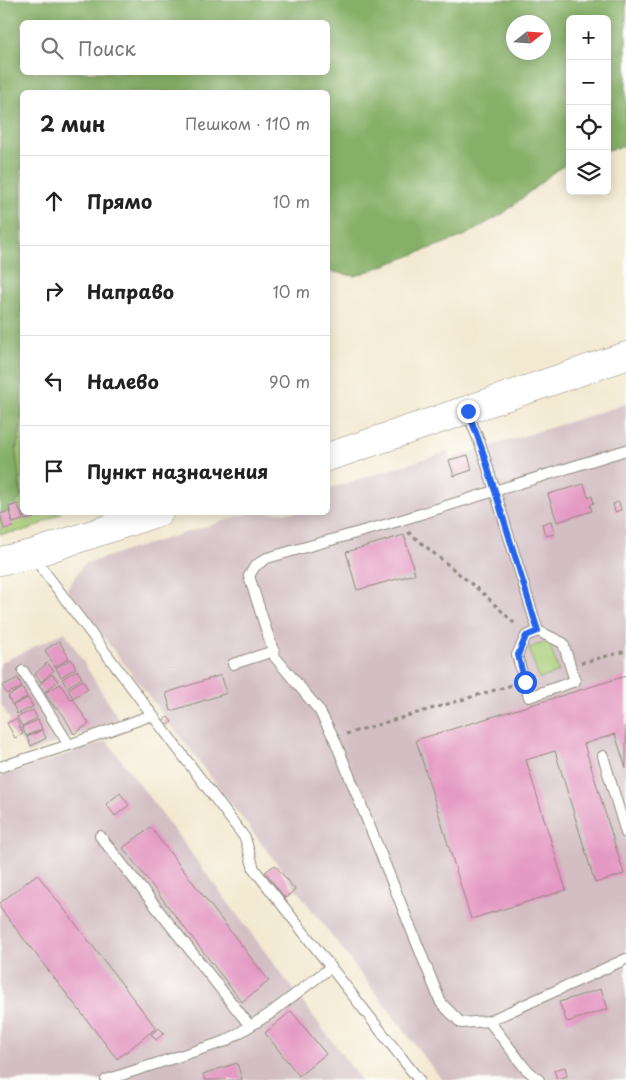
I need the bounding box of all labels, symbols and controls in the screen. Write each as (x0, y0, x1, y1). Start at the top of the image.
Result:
north arrow (506, 15, 551, 60)
map controls (566, 15, 611, 195)
button: + (566, 15, 611, 60)
search box (20, 20, 330, 75)
icon: search (38, 34, 66, 62)
text: Поиск (78, 34, 136, 62)
button: − (566, 60, 611, 105)
button: locate (566, 105, 611, 150)
text: 2 мин (40, 107, 105, 139)
text: Пешком · 110 m (185, 111, 310, 135)
button: layers (566, 150, 611, 195)
icon: ahead (40, 187, 68, 215)
text: Прямо (87, 187, 152, 215)
text: 10 m (273, 189, 310, 213)
icon: right (40, 277, 68, 305)
text: Направо (87, 277, 174, 305)
text: 10 m (273, 279, 310, 303)
icon: left (40, 367, 68, 395)
text: Налево (87, 367, 159, 395)
text: 90 m (269, 369, 310, 393)
route end (457, 400, 480, 423)
icon: arrive (40, 457, 68, 485)
text: Пункт назначения (87, 457, 268, 485)
route start (514, 671, 537, 694)

